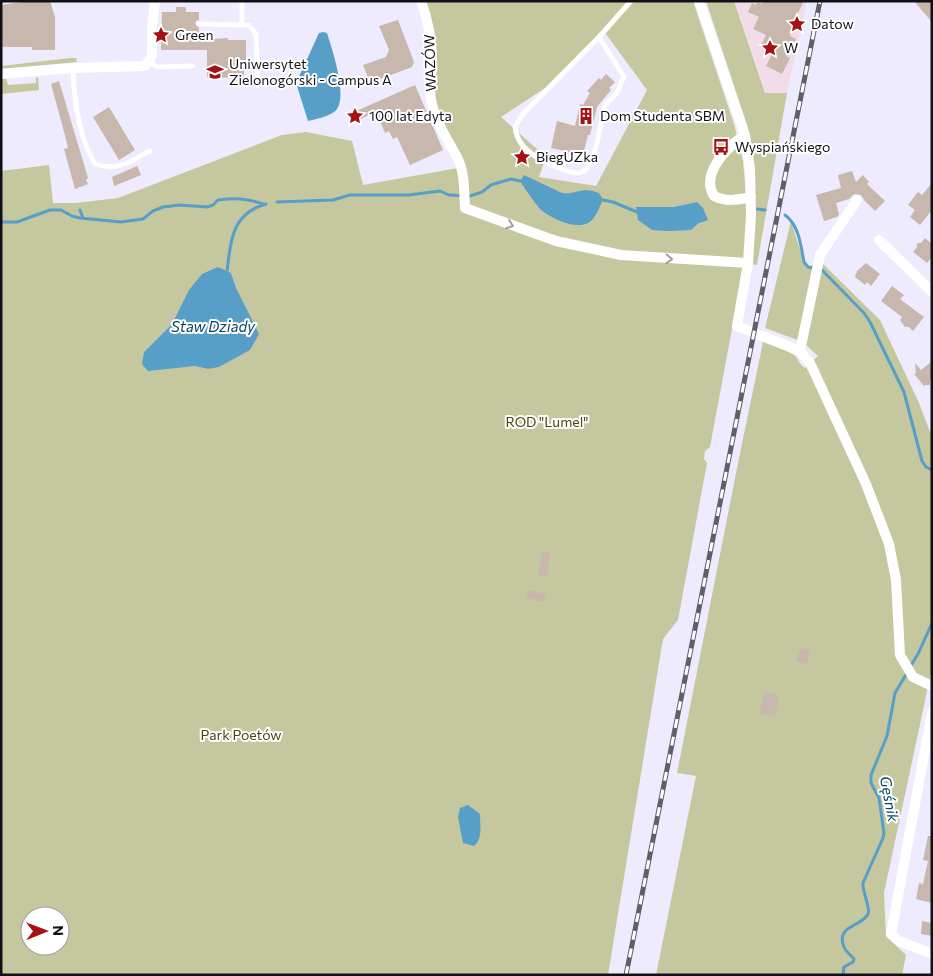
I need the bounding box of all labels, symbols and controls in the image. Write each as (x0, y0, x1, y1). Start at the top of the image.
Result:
place icon: Datow (787, 14, 807, 34)
place label: Datow (811, 15, 854, 32)
place icon: Green (151, 25, 171, 45)
place label: Green (175, 26, 213, 43)
street label: WAZÓW (420, 34, 439, 92)
place icon: W (760, 38, 780, 58)
place label: W (784, 39, 798, 56)
place label: Uniwersytet Zielonogórski - Campus A (229, 55, 392, 88)
school or university icon: Uniwersytet Zielonogórski - Campus A (205, 62, 225, 82)
place icon: 100 lat Edyta (345, 106, 365, 126)
building icon: Dom Studenta SBM (576, 106, 596, 126)
place label: 100 lat Edyta (369, 107, 452, 124)
place label: Dom Studenta SBM (600, 107, 725, 124)
bus stop icon: Wyspiańskiego (711, 137, 731, 157)
place label: Wyspiańskiego (735, 138, 830, 155)
place icon: BiegUZka (512, 147, 532, 167)
place label: BiegUZka (536, 148, 598, 165)
one-way arrow (506, 219, 514, 229)
one-way arrow (665, 253, 673, 264)
water label: Staw Dziady (171, 317, 256, 335)
park label: ROD "Lumel" (506, 413, 589, 430)
park label: Park Poetów (200, 726, 282, 743)
water label: Gęśnik (877, 774, 903, 824)
north arrow (20, 906, 70, 956)
text: N (50, 925, 67, 936)

